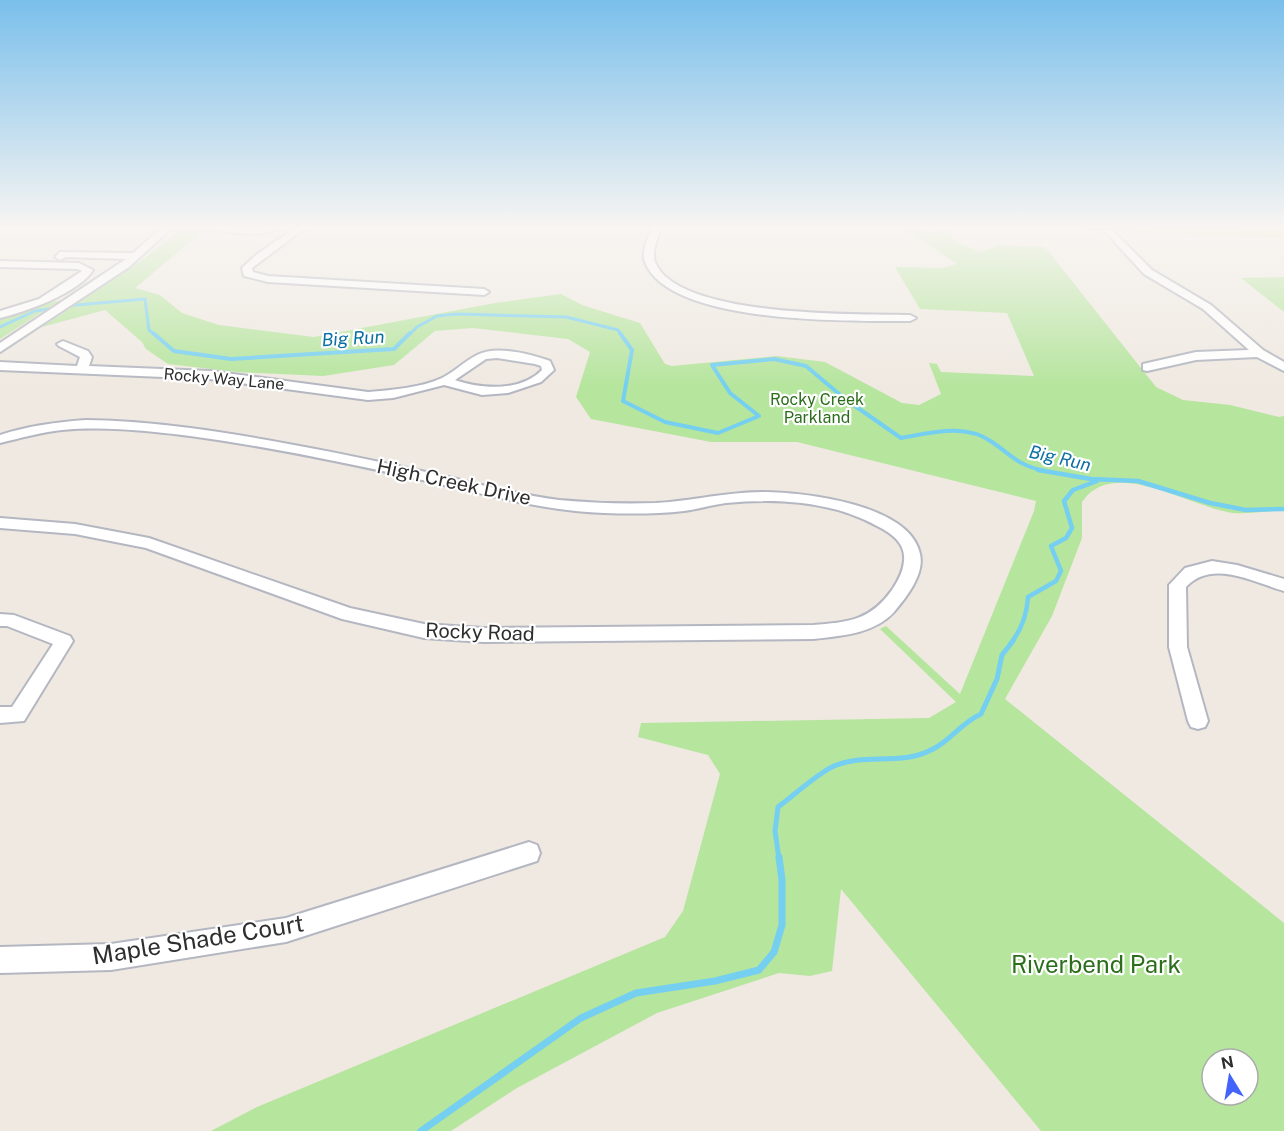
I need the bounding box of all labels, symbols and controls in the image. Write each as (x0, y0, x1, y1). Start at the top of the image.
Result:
water label: Big Run (321, 326, 385, 350)
street label: Rocky Way Lane (163, 364, 285, 394)
park label: Rocky Creek Parkland (770, 390, 864, 427)
water label: Big Run (1027, 441, 1093, 475)
street label: High Creek Drive (375, 454, 533, 510)
street label: Rocky Road (425, 618, 535, 646)
street label: Maple Shade Court (90, 908, 306, 970)
park label: Riverbend Park (1011, 950, 1181, 978)
north arrow (1200, 1047, 1260, 1107)
text: N (1219, 1052, 1235, 1073)

